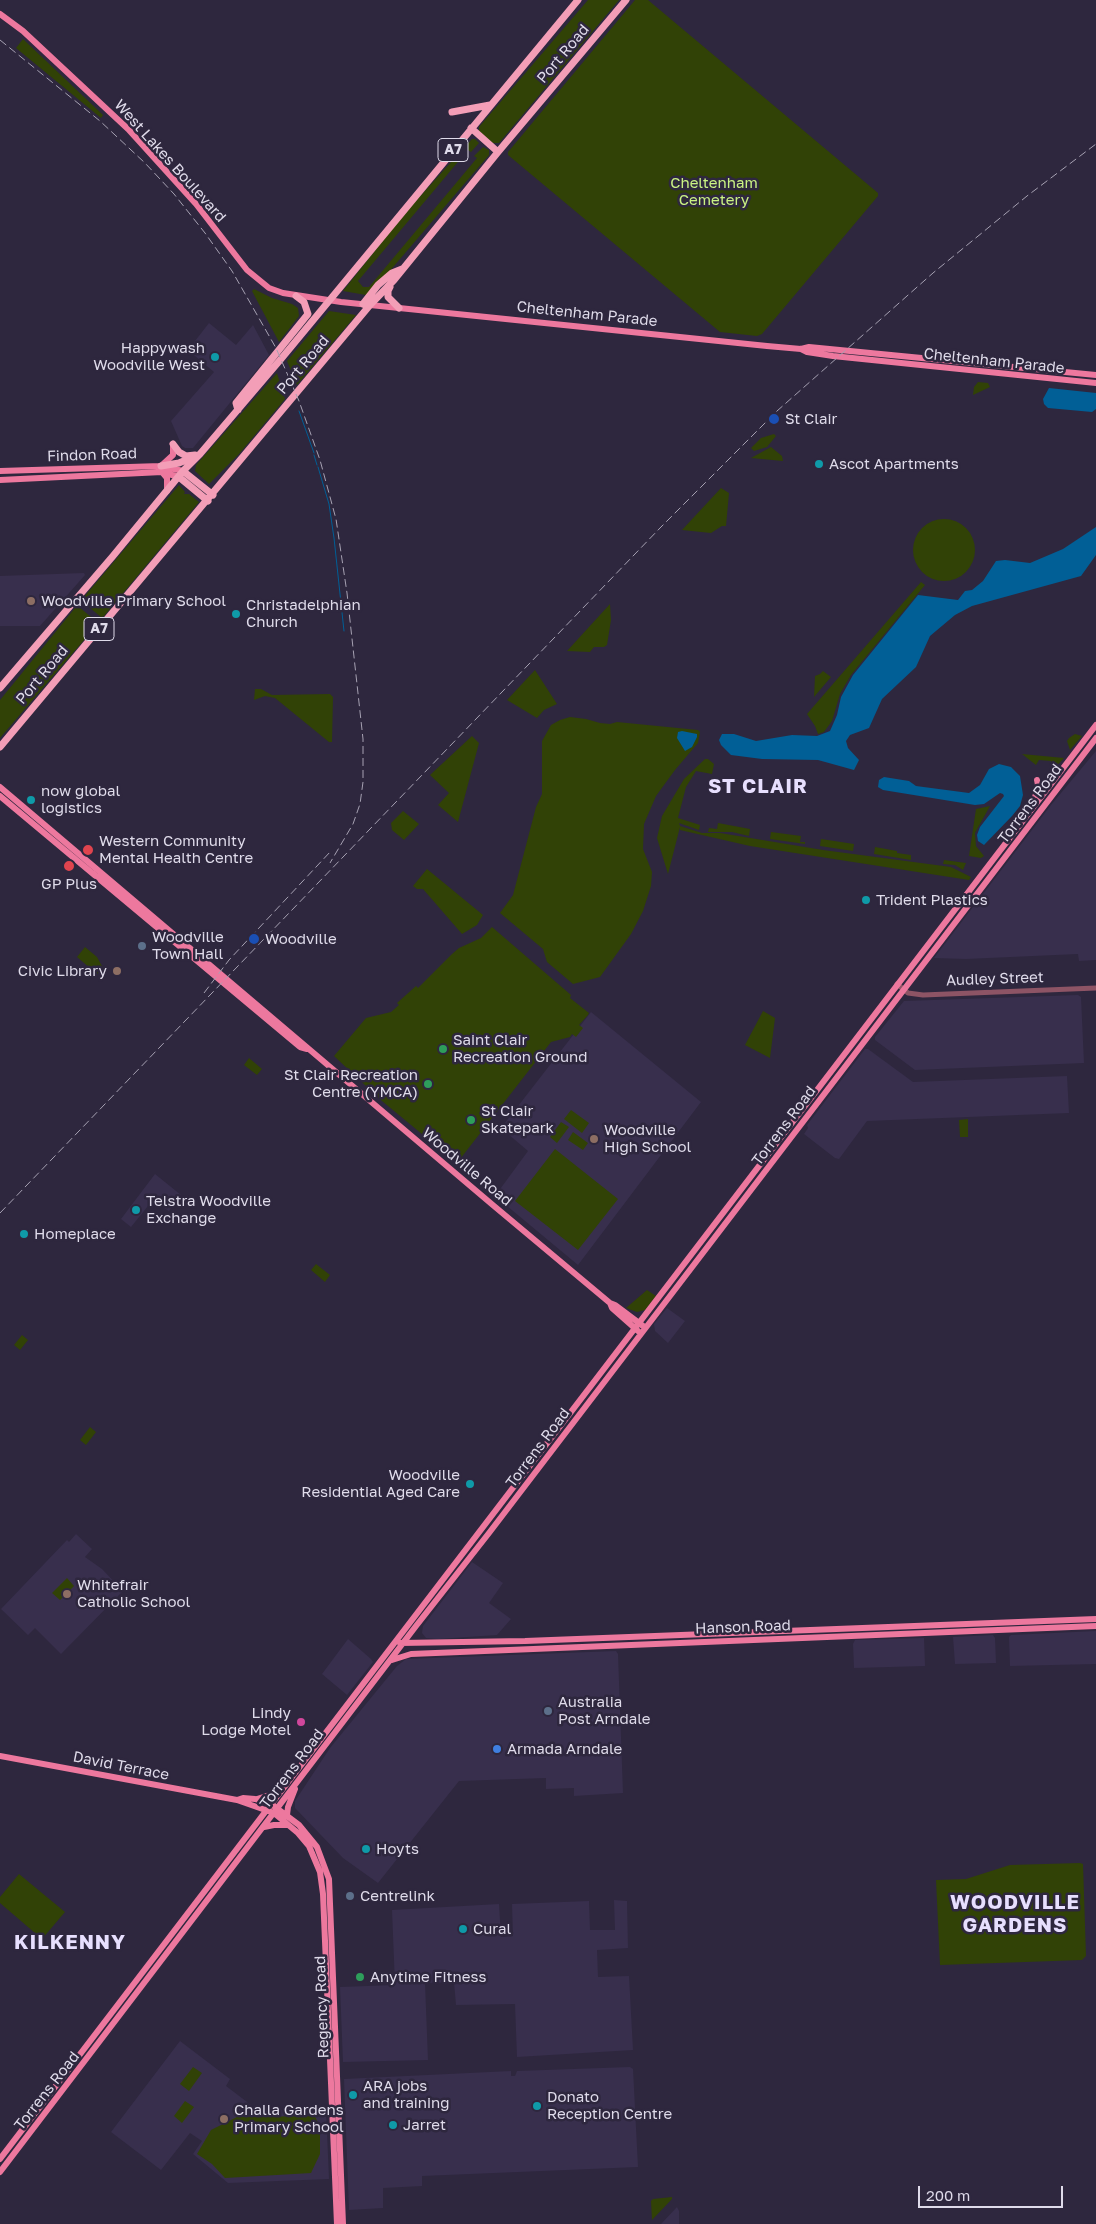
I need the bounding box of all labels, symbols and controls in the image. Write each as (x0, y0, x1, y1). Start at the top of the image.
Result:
street label: Port Road (533, 21, 593, 87)
street label: West Lakes Boulevard (110, 96, 230, 226)
road number: A7 (438, 138, 468, 162)
park label: Cheltenham Cemetery (670, 174, 758, 209)
street label: Cheltenham Parade (516, 298, 658, 330)
street label: Port Road (273, 332, 333, 398)
place label: Happywash Woodville West (93, 339, 205, 374)
street label: Cheltenham Parade (923, 345, 1065, 377)
marker: Happywash Woodville West (209, 351, 221, 363)
place label: St Clair (785, 410, 837, 428)
marker: St Clair (767, 412, 781, 426)
street label: Findon Road (47, 444, 137, 466)
place label: Ascot Apartments (829, 455, 959, 473)
marker: Ascot Apartments (813, 458, 825, 470)
place label: Woodville Primary School (41, 592, 226, 610)
marker: Woodville Primary School (25, 595, 37, 607)
place label: Christadelphian Church (246, 596, 361, 631)
marker: Christadelphian Church (230, 608, 242, 620)
road number: A7 (84, 618, 114, 640)
street label: Port Road (12, 642, 72, 708)
street label: Torrens Road (994, 761, 1066, 847)
district label: ST CLAIR (707, 775, 809, 799)
place label: now global logistics (41, 782, 120, 817)
marker: now global logistics (25, 794, 37, 806)
place label: Western Community Mental Health Centre (99, 832, 253, 867)
marker: Western Community Mental Health Centre (81, 843, 95, 857)
marker: GP Plus (62, 859, 76, 873)
place label: GP Plus (41, 875, 97, 893)
place label: Trident Plastics (876, 891, 988, 909)
marker: Trident Plastics (860, 894, 872, 906)
place label: Woodville Town Hall (152, 928, 224, 963)
place label: Woodville (265, 930, 337, 948)
marker: Woodville (247, 932, 261, 946)
marker: Woodville Town Hall (136, 940, 148, 952)
place label: Civic Library (18, 962, 107, 980)
marker: Civic Library (111, 965, 123, 977)
street label: Audley Street (946, 968, 1044, 990)
place label: Saint Clair Recreation Ground (453, 1031, 587, 1066)
marker: Saint Clair Recreation Ground (437, 1043, 449, 1055)
place label: St Clair Recreation Centre (YMCA) (284, 1066, 418, 1101)
marker: St Clair Recreation Centre (YMCA) (422, 1078, 434, 1090)
street label: Torrens Road (748, 1083, 820, 1169)
place label: St Clair Skatepark (481, 1102, 554, 1137)
marker: St Clair Skatepark (465, 1114, 477, 1126)
place label: Woodville High School (604, 1121, 691, 1156)
street label: Woodville Road (418, 1124, 516, 1210)
marker: Woodville High School (588, 1133, 600, 1145)
place label: Telstra Woodville Exchange (146, 1192, 271, 1227)
marker: Telstra Woodville Exchange (130, 1204, 142, 1216)
place label: Homeplace (34, 1225, 116, 1243)
marker: Homeplace (18, 1228, 30, 1240)
street label: Torrens Road (502, 1405, 574, 1491)
place label: Woodville Residential Aged Care (301, 1466, 460, 1501)
marker: Woodville Residential Aged Care (464, 1478, 476, 1490)
place label: Whitefrair Catholic School (77, 1576, 190, 1611)
marker: Whitefrair Catholic School (61, 1588, 73, 1600)
street label: Hanson Road (695, 1616, 791, 1638)
place label: Australia Post Arndale (558, 1693, 651, 1728)
place label: Lindy Lodge Motel (201, 1704, 291, 1739)
marker: Australia Post Arndale (542, 1705, 554, 1717)
marker: Lindy Lodge Motel (295, 1716, 307, 1728)
street label: Torrens Road (256, 1726, 328, 1812)
place label: Armada Arndale (507, 1740, 622, 1758)
marker: Armada Arndale (491, 1743, 503, 1755)
street label: David Terrace (71, 1748, 171, 1784)
place label: Hoyts (376, 1840, 419, 1858)
marker: Hoyts (360, 1843, 372, 1855)
place label: Centrelink (360, 1887, 435, 1905)
marker: Centrelink (344, 1890, 356, 1902)
district label: WOODVILLE GARDENS (949, 1891, 1081, 1938)
place label: Cural (473, 1920, 511, 1938)
marker: Cural (457, 1923, 469, 1935)
district label: KILKENNY (13, 1931, 127, 1955)
street label: Regency Road (311, 1955, 333, 2059)
place label: Anytime Fitness (370, 1968, 486, 1986)
marker: Anytime Fitness (354, 1971, 366, 1983)
street label: Torrens Road (11, 2048, 83, 2134)
place label: ARA jobs and training (363, 2077, 450, 2112)
place label: Donato Reception Centre (547, 2088, 672, 2123)
marker: ARA jobs and training (347, 2089, 359, 2101)
marker: Donato Reception Centre (531, 2100, 543, 2112)
place label: Challa Gardens Primary School (234, 2101, 344, 2136)
marker: Challa Gardens Primary School (218, 2113, 230, 2125)
place label: Jarret (403, 2116, 446, 2134)
marker: Jarret (387, 2119, 399, 2131)
scale bar (921, 2176, 1066, 2208)
text: 200 m (926, 2186, 970, 2204)

